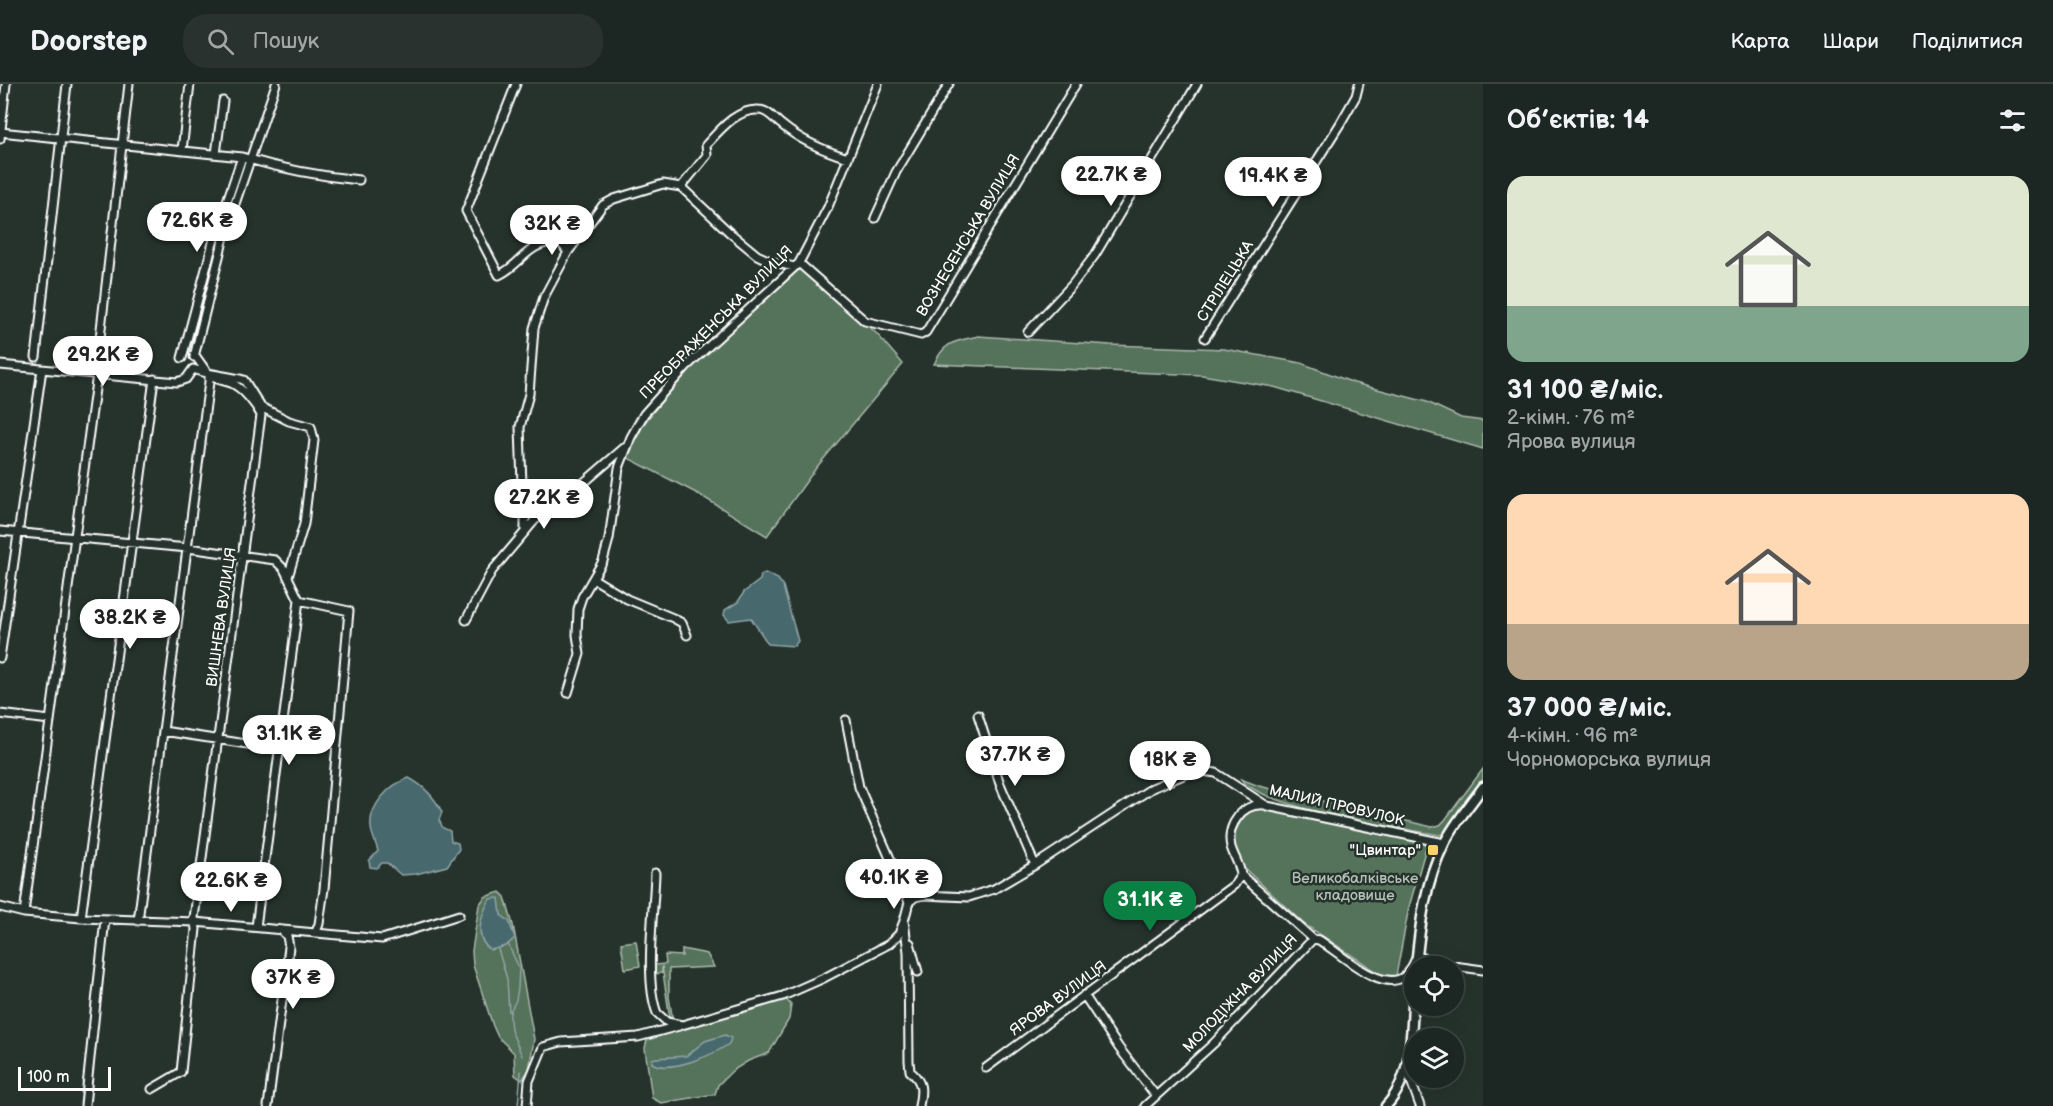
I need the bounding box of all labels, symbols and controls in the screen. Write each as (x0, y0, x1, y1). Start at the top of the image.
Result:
search box (183, 14, 603, 68)
text: Doorstep (30, 25, 147, 58)
icon: search (204, 25, 237, 58)
text: Пошук (252, 28, 319, 55)
text: Карта (1730, 29, 1790, 54)
text: Шари (1823, 29, 1879, 54)
text: Поділитися (1912, 29, 2023, 54)
icon: filters (1996, 104, 2029, 137)
text: Об’єктів: 14 (1507, 105, 1649, 136)
street label: ВОЗНЕСЕНСЬКА ВУЛИЦЯ (912, 151, 1024, 320)
pin: 22.7K ₴ (1056, 156, 1166, 207)
pin: 19.4K ₴ (1218, 157, 1328, 208)
text: 22.7K ₴ (1075, 163, 1147, 187)
text: 19.4K ₴ (1239, 164, 1307, 188)
pin: 72.6K ₴ (142, 202, 252, 253)
pin: 32K ₴ (510, 205, 594, 256)
text: 72.6K ₴ (161, 209, 233, 233)
text: 32K ₴ (524, 212, 580, 236)
icon: home (1714, 215, 1822, 323)
street label: СТРІЛЕЦЬКА (1193, 236, 1258, 325)
street label: ПРЕОБРАЖЕНСЬКА ВУЛИЦЯ (636, 242, 797, 403)
pin: 29.2K ₴ (48, 336, 158, 387)
text: 29.2K ₴ (67, 343, 139, 367)
text: 31 100 ₴/міс. (1507, 375, 1663, 406)
text: 2-кімн. · 76 m² (1507, 406, 1635, 430)
text: Ярова вулиця (1507, 430, 1636, 454)
pin: 27.2K ₴ (489, 479, 599, 530)
text: 27.2K ₴ (508, 486, 580, 510)
icon: home (1714, 533, 1822, 641)
street label: ВИШНЕВА ВУЛИЦЯ (202, 546, 241, 688)
pin: 38.2K ₴ (75, 599, 185, 650)
text: 38.2K ₴ (94, 606, 166, 630)
text: 37 000 ₴/міс. (1507, 693, 1672, 724)
pin: 31.1K ₴ (234, 715, 344, 766)
text: 31.1K ₴ (256, 722, 322, 746)
text: 4-кімн. · 96 m² (1507, 724, 1638, 748)
pin: 37.7K ₴ (960, 736, 1070, 787)
pin: 18K ₴ (1128, 741, 1212, 792)
text: 37.7K ₴ (980, 743, 1050, 767)
text: 18K ₴ (1144, 748, 1196, 772)
text: Чорноморська вулиця (1507, 748, 1711, 772)
street label: МАЛИЙ ПРОВУЛОК (1267, 781, 1407, 830)
place label: "Цвинтар" (1350, 841, 1421, 860)
marker: "Цвинтар" (1426, 843, 1440, 857)
pin: 40.1K ₴ (839, 859, 949, 910)
pin: 22.6K ₴ (176, 862, 286, 913)
text: 40.1K ₴ (859, 866, 929, 890)
text: 22.6K ₴ (195, 869, 267, 893)
park label: Великобалківське кладовище (1292, 869, 1418, 905)
pin: 31.1K ₴ (1095, 881, 1205, 932)
text: 31.1K ₴ (1117, 888, 1183, 912)
street label: МОЛОДІЖНА ВУЛИЦЯ (1179, 930, 1302, 1056)
map controls (1404, 956, 1464, 1088)
button: locate (1404, 956, 1464, 1016)
street label: ЯРОВА ВУЛИЦЯ (1006, 957, 1111, 1040)
pin: 37K ₴ (251, 959, 335, 1010)
text: 37K ₴ (265, 966, 321, 990)
button: layers (1404, 1028, 1464, 1088)
scale bar (18, 1064, 111, 1092)
text: 100 m (27, 1068, 70, 1087)

